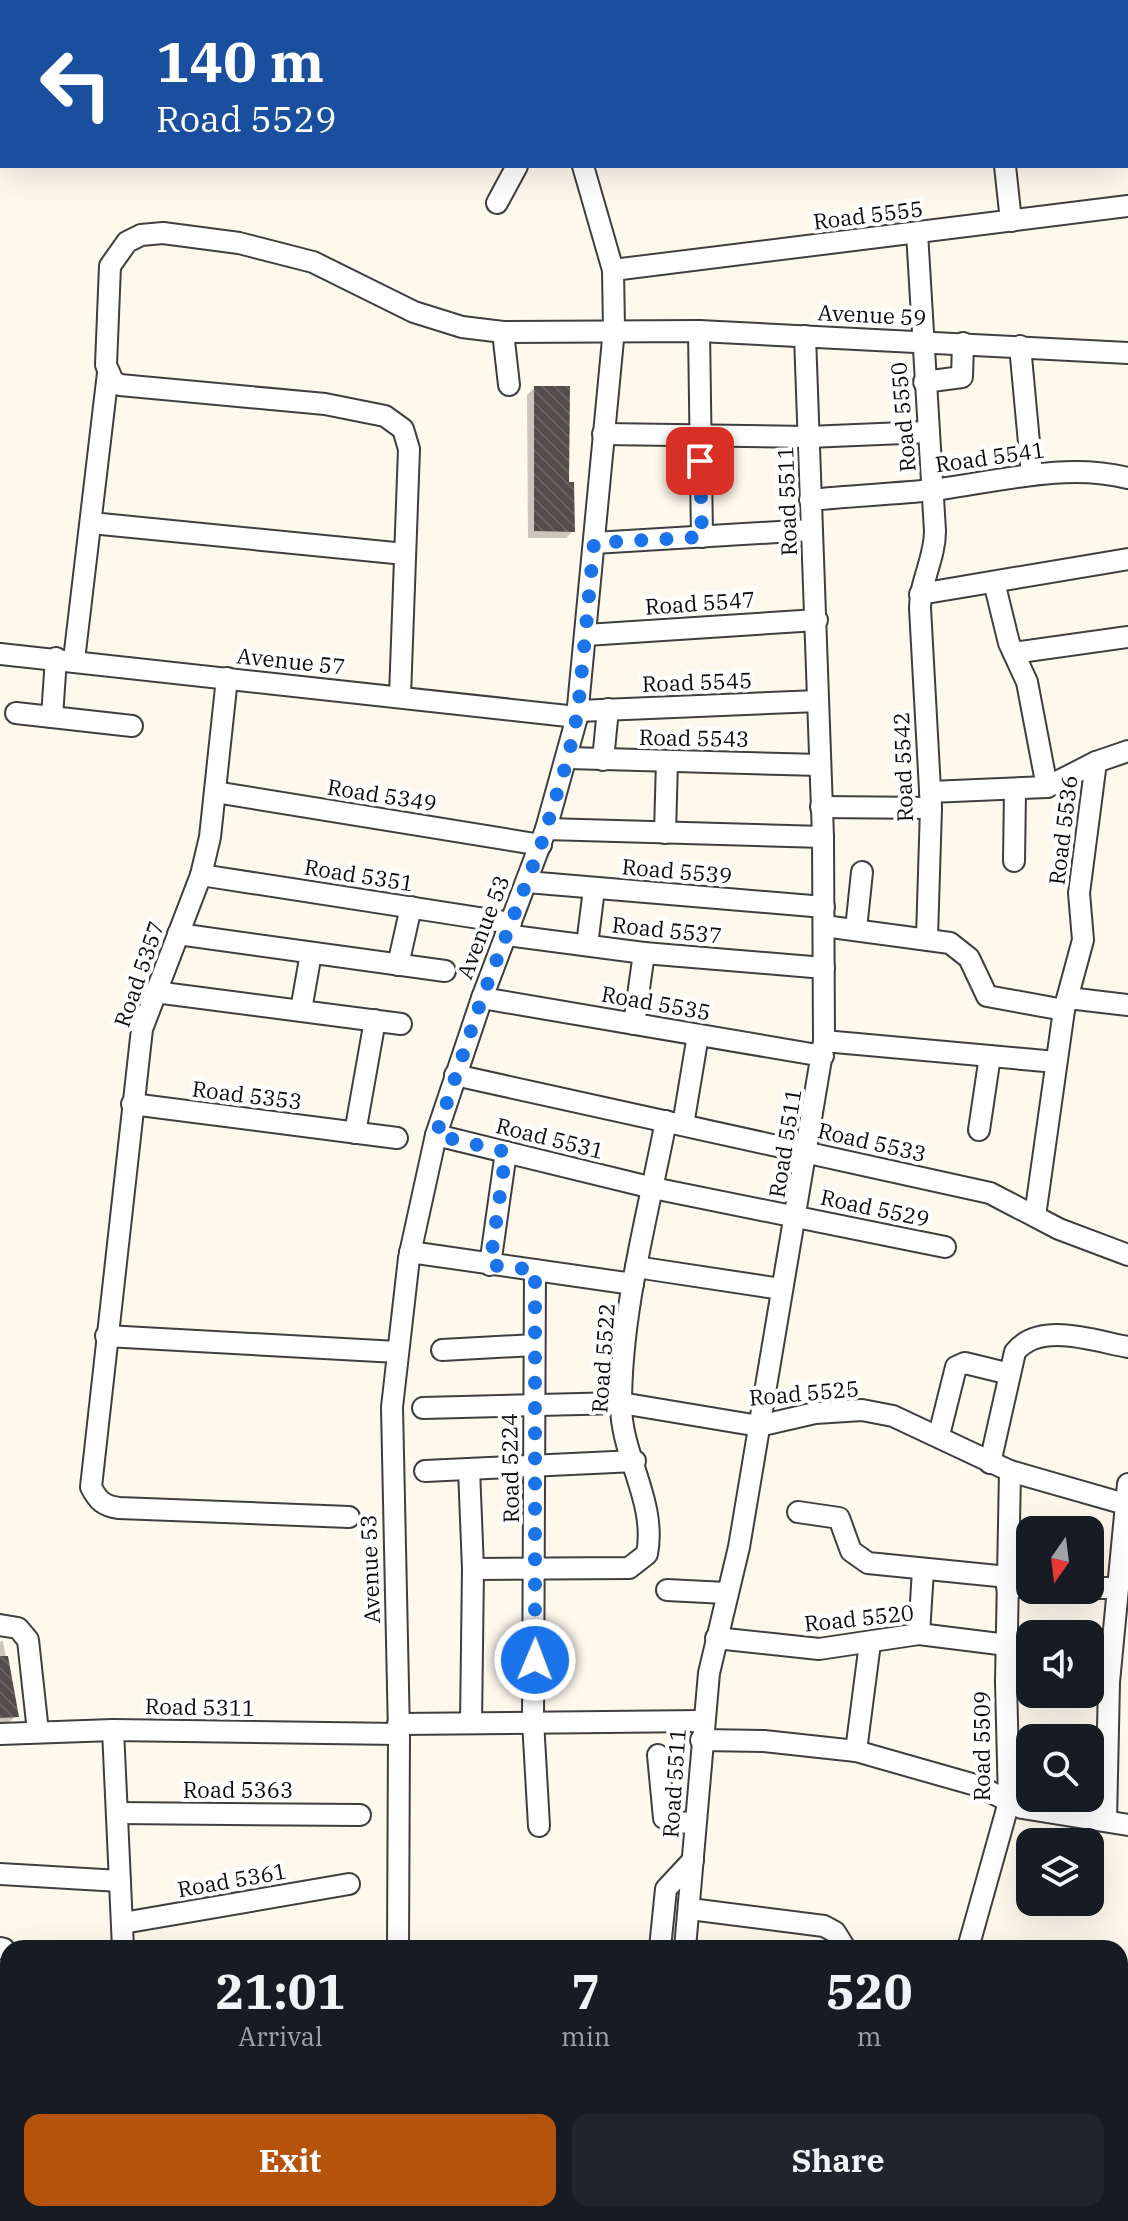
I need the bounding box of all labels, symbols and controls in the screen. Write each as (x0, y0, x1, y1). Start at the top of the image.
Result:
text: 140 m (156, 25, 324, 97)
icon: left (24, 32, 128, 136)
text: Road 5529 (156, 95, 337, 142)
street label: Road 5555 (811, 193, 924, 236)
street label: Avenue 59 (817, 297, 927, 332)
street label: Road 5550 (883, 361, 922, 473)
pin (666, 427, 734, 495)
street label: Road 5541 (933, 434, 1047, 479)
icon: arrive (678, 439, 722, 483)
street label: Road 5511 (770, 445, 803, 557)
street label: Road 5547 (644, 584, 756, 621)
street label: Avenue 57 (235, 640, 347, 681)
street label: Road 5545 (641, 665, 753, 698)
street label: Road 5542 (886, 711, 919, 823)
street label: Road 5543 (639, 722, 749, 753)
street label: Road 5349 (325, 772, 439, 817)
street label: Road 5536 (1041, 773, 1084, 886)
street label: Road 5539 (621, 851, 733, 890)
street label: Road 5351 (302, 852, 416, 897)
street label: Avenue 53 (449, 871, 516, 983)
street label: Road 5537 (611, 909, 723, 950)
street label: Road 5357 (107, 917, 170, 1031)
street label: Road 5535 (599, 979, 713, 1026)
street label: Road 5353 (191, 1073, 304, 1116)
street label: Road 5511 (762, 1086, 807, 1200)
street label: Road 5531 (493, 1110, 607, 1165)
street label: Road 5533 (815, 1115, 929, 1168)
street label: Road 5529 (818, 1182, 932, 1233)
street label: Road 5522 (584, 1302, 621, 1414)
street label: Road 5525 (748, 1373, 860, 1412)
street label: Road 5224 (494, 1413, 525, 1523)
street label: Avenue 53 (353, 1514, 386, 1624)
north arrow (1016, 1516, 1104, 1604)
map controls (1016, 1516, 1104, 1916)
street label: Road 5520 (803, 1597, 915, 1638)
position arrow (493, 1618, 577, 1702)
button: sound (1016, 1620, 1104, 1708)
street label: Road 5311 (145, 1691, 255, 1722)
street label: Road 5509 (967, 1691, 996, 1801)
button: search (1016, 1724, 1104, 1812)
street label: Road 5511 (655, 1727, 692, 1839)
street label: Road 5363 (183, 1775, 293, 1804)
button: layers (1016, 1828, 1104, 1916)
street label: Road 5361 (175, 1856, 289, 1903)
text: 21:01 (216, 1960, 345, 2022)
text: 7 (571, 1960, 600, 2022)
text: 520 (826, 1960, 912, 2022)
text: Arrival (238, 2019, 323, 2053)
text: min (561, 2019, 610, 2053)
text: m (857, 2019, 882, 2053)
button: Exit (24, 2114, 556, 2206)
button: Share (572, 2114, 1104, 2206)

